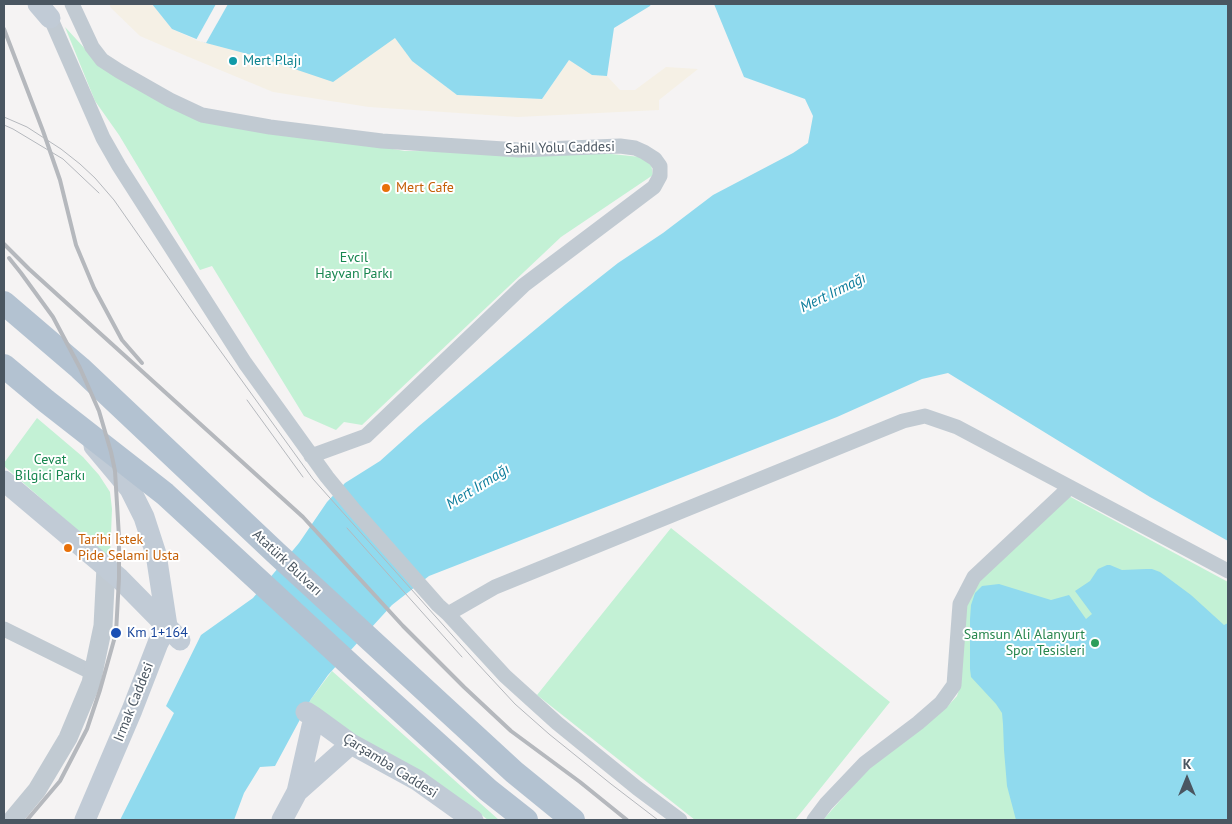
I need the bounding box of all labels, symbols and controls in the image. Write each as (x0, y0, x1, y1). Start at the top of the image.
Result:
place label: Mert Plajı (243, 53, 301, 69)
marker: Mert Plajı (227, 55, 239, 67)
street label: Sahil Yolu Caddesi (505, 139, 615, 157)
place label: Mert Cafe (396, 180, 454, 196)
marker: Mert Cafe (380, 182, 392, 194)
park label: Evcil Hayvan Parkı (315, 250, 393, 282)
water label: Mert Irmağı (797, 269, 869, 317)
park label: Cevat Bilgici Parkı (15, 452, 85, 484)
water label: Mert Irmağı (443, 461, 513, 513)
street label: Atatürk Bulvarı (249, 526, 325, 600)
place label: Tarihi İstek Pide Selami Usta (78, 532, 179, 564)
marker: Tarihi İstek Pide Selami Usta (62, 542, 74, 554)
place label: Km 1+164 (127, 625, 188, 641)
marker: Km 1+164 (109, 626, 123, 640)
place label: Samsun Ali Alanyurt Spor Tesisleri (964, 627, 1085, 660)
marker: Samsun Ali Alanyurt Spor Tesisleri (1089, 637, 1101, 649)
street label: Irmak Caddesi (110, 660, 158, 744)
street label: Çarşamba Caddesi (340, 730, 440, 802)
north arrow (1162, 754, 1212, 804)
text: K (1183, 755, 1191, 773)

